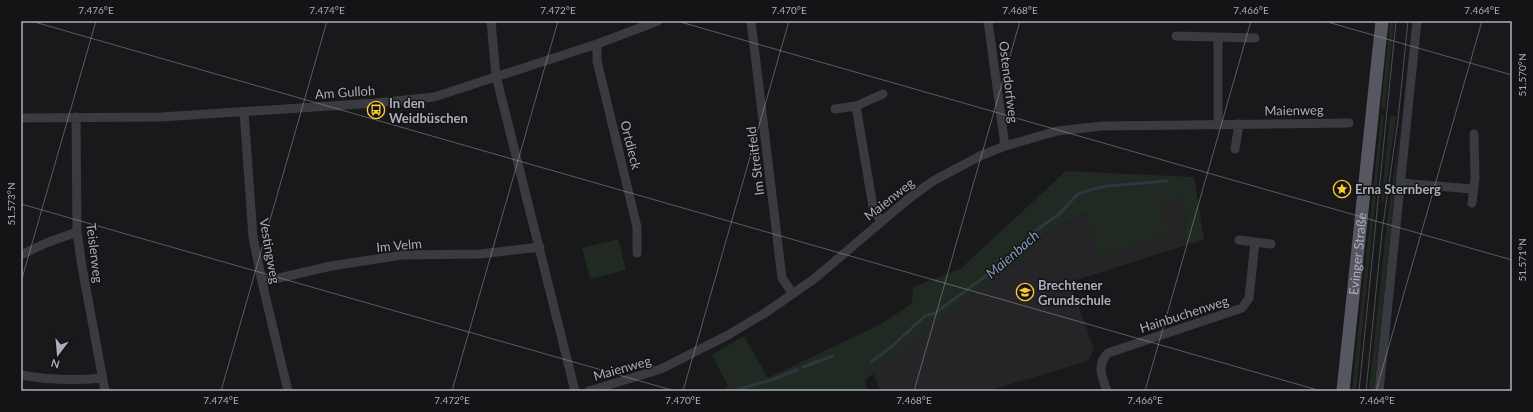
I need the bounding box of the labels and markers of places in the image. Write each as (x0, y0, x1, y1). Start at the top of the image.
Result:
place label: In den Weidbüschen (389, 95, 468, 126)
bus stop icon: In den Weidbüschen (366, 100, 386, 120)
place icon: Erna Sternberg (1332, 179, 1352, 199)
place label: Erna Sternberg (1355, 181, 1441, 197)
place label: Brechtener Grundschule (1038, 277, 1111, 308)
school or university icon: Brechtener Grundschule (1015, 282, 1035, 302)

